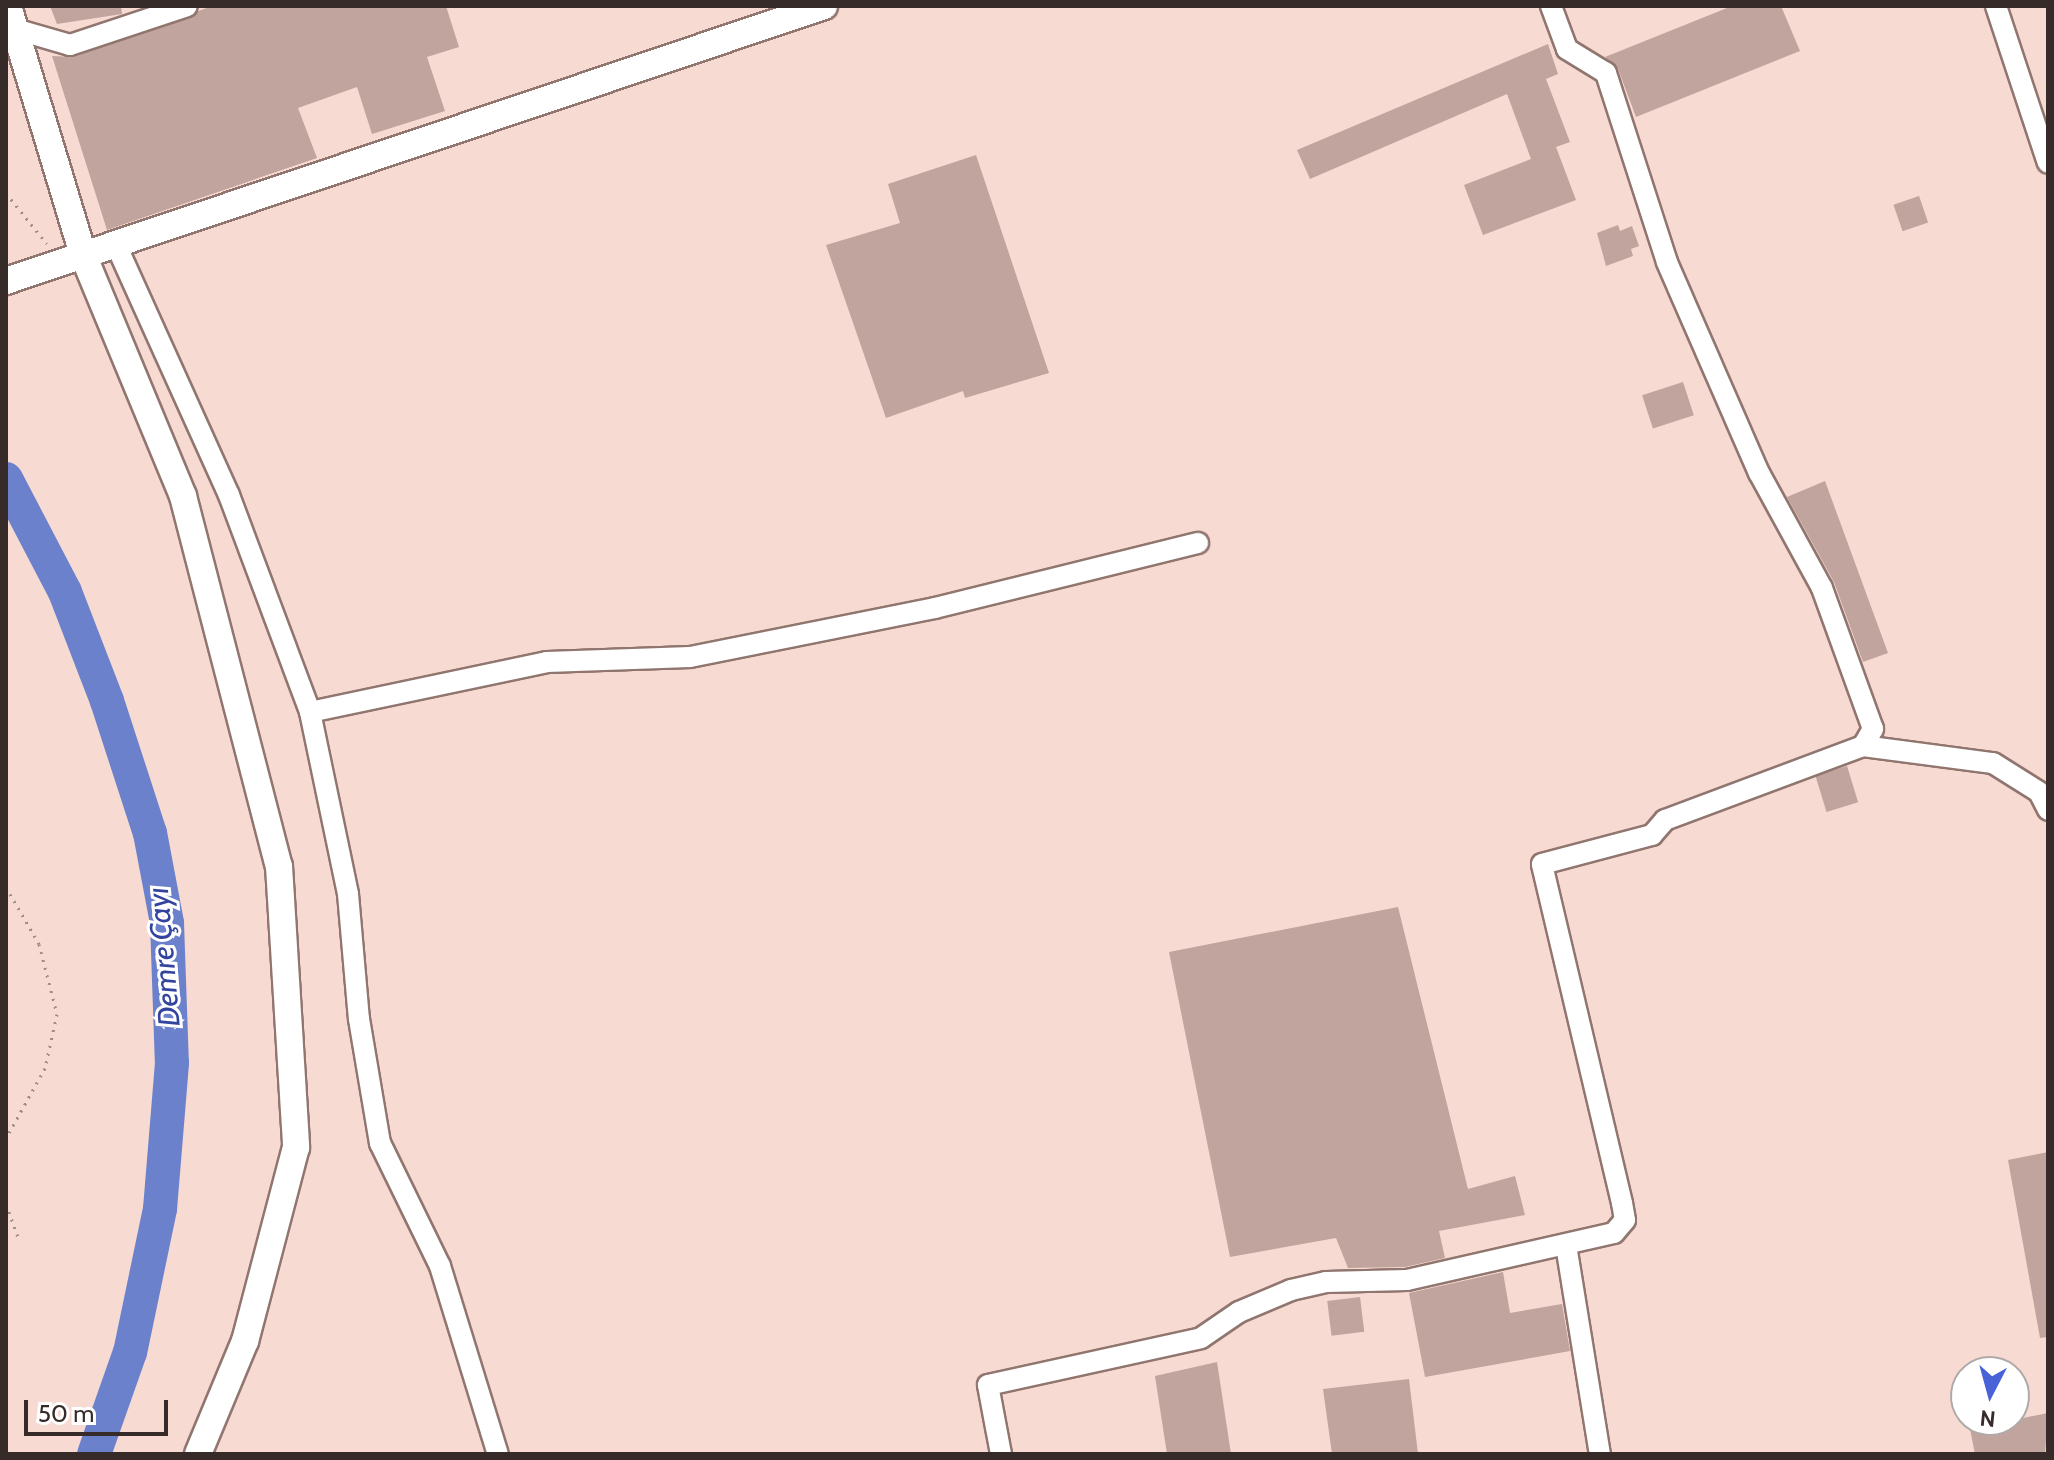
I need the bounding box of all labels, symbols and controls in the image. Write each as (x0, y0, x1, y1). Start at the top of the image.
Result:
water label: Demre Çayı (140, 886, 188, 1028)
north arrow (1950, 1356, 2030, 1436)
scale bar (28, 1384, 172, 1434)
text: 50 m (38, 1399, 94, 1428)
text: N (1978, 1404, 1997, 1433)

